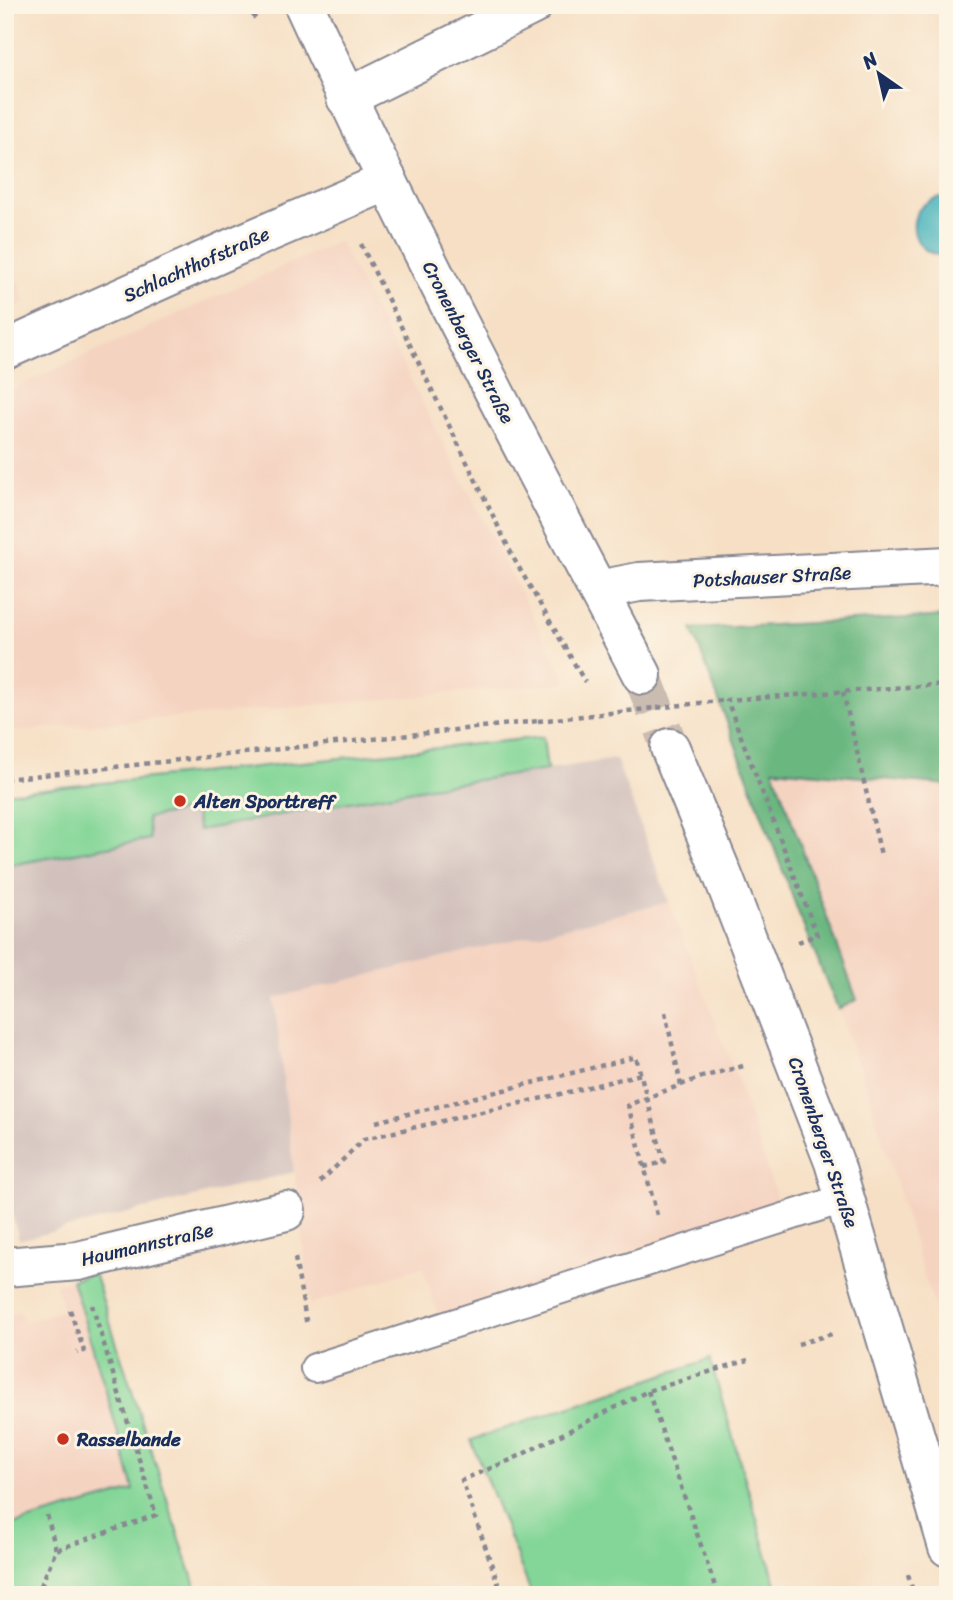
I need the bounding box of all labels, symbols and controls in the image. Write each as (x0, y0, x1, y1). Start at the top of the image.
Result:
north arrow (844, 38, 914, 108)
text: N (854, 42, 885, 78)
street label: Schlachthofstraße (118, 217, 275, 312)
street label: Cronenberger Straße (413, 255, 524, 429)
street label: Potshauser Straße (692, 556, 852, 597)
place label: Alten Sporttreff (193, 785, 337, 818)
marker: Alten Sporttreff (172, 793, 188, 809)
street label: Cronenberger Straße (779, 1052, 868, 1232)
street label: Haumannstraße (78, 1213, 217, 1276)
place label: Rasselbande (76, 1423, 181, 1456)
marker: Rasselbande (55, 1431, 71, 1447)

